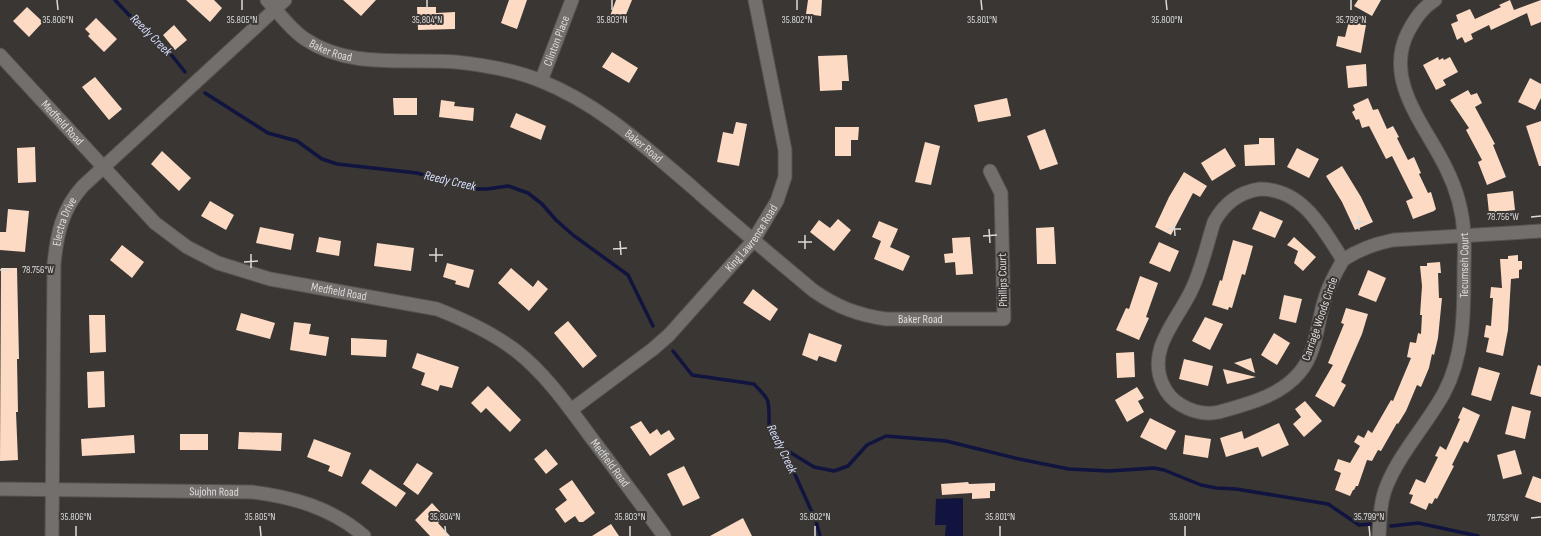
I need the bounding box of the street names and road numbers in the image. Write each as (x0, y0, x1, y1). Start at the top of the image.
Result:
street label: Clinton Place (540, 13, 573, 68)
street label: Baker Road (306, 36, 353, 65)
street label: Medfield Road (38, 97, 87, 148)
street label: Baker Road (622, 126, 666, 166)
street label: Electra Drive (49, 194, 80, 247)
street label: King Lawrence Road (722, 202, 781, 275)
street label: Tecumseh Court (1456, 232, 1472, 298)
street label: Phillips Court (995, 253, 1011, 307)
street label: Carriage Woods Circle (1299, 275, 1341, 363)
street label: Medfield Road (310, 279, 368, 304)
street label: Baker Road (898, 312, 943, 327)
street label: Medfield Road (587, 436, 633, 490)
street label: Sujohn Road (189, 484, 239, 499)

